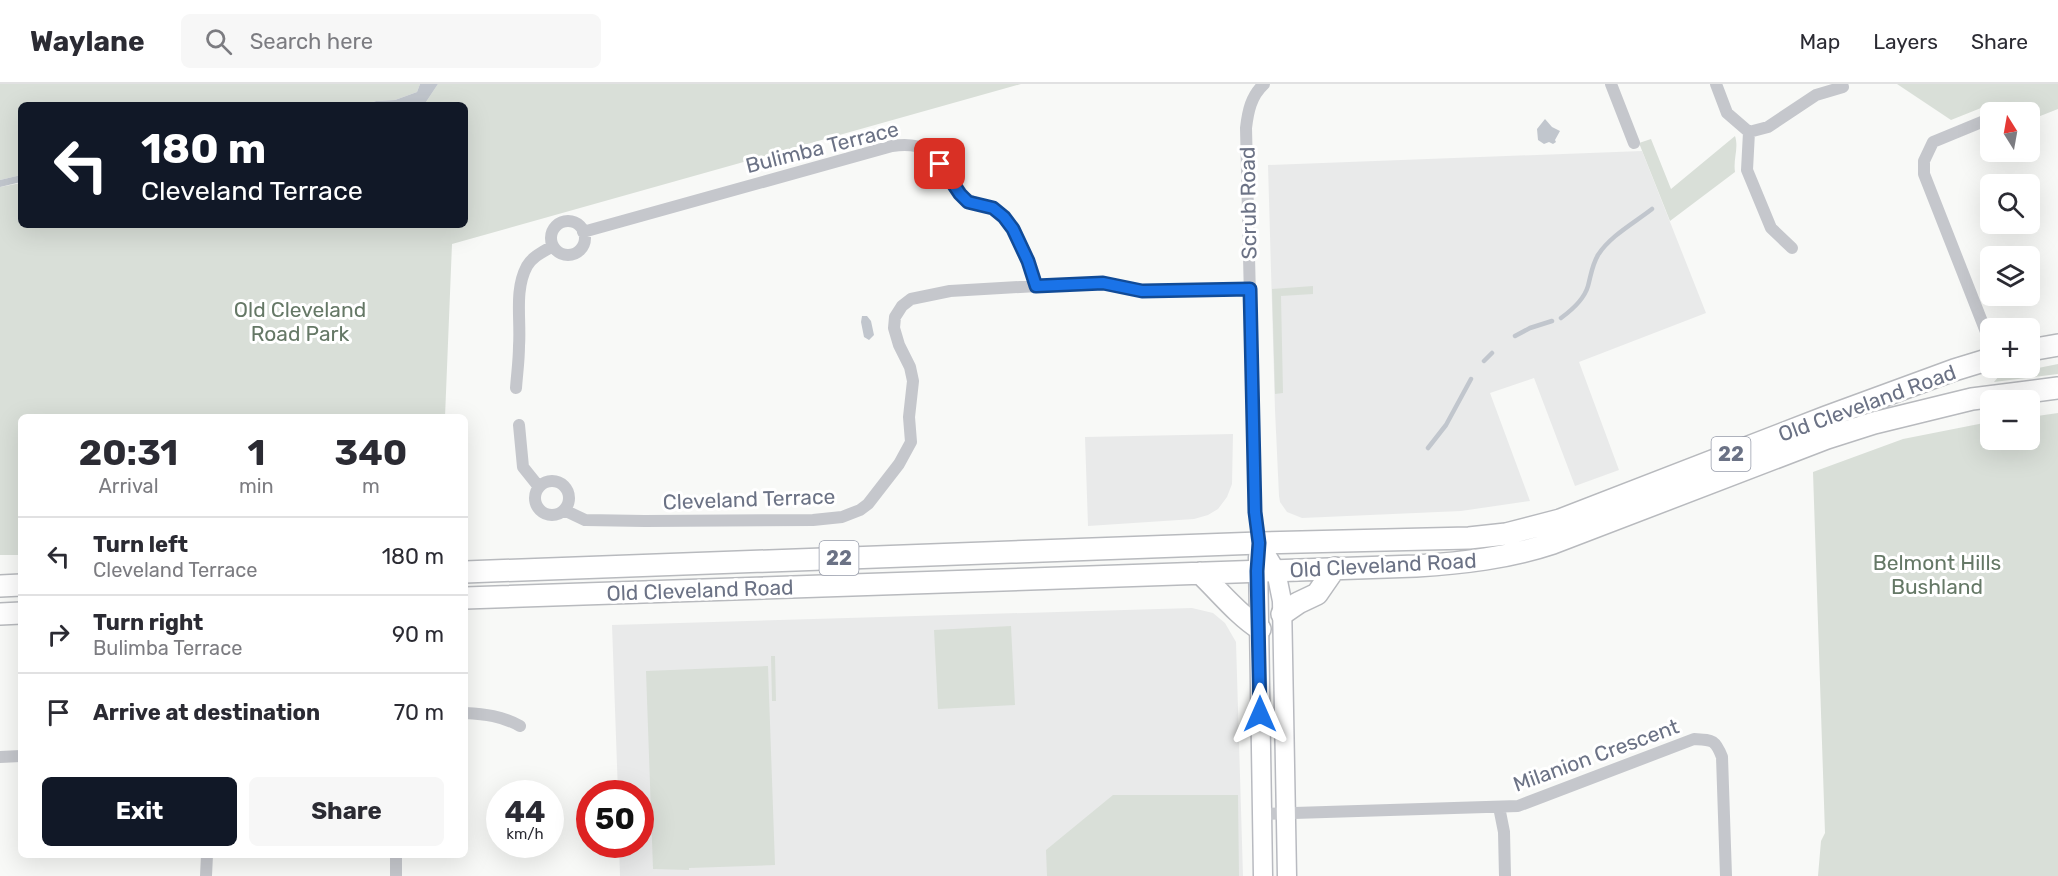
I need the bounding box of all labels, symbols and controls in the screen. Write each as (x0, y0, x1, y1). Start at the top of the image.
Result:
search box (181, 14, 601, 68)
text: Waylane (30, 25, 145, 58)
icon: search (202, 25, 235, 58)
text: Search here (250, 28, 373, 55)
text: Map (1799, 29, 1840, 54)
text: Layers (1873, 29, 1938, 54)
text: Share (1971, 29, 2028, 54)
north arrow (1980, 102, 2040, 162)
map controls (1980, 102, 2040, 450)
street label: Bulimba Terrace (743, 116, 901, 178)
text: 180 m (141, 124, 266, 174)
icon: left (42, 126, 120, 204)
pin (914, 138, 965, 189)
street label: Scrub Road (1235, 146, 1261, 260)
icon: arrive (923, 147, 956, 180)
button: search (1980, 174, 2040, 234)
text: Cleveland Terrace (141, 175, 363, 207)
button: layers (1980, 246, 2040, 306)
park label: Old Cleveland Road Park (234, 297, 366, 346)
button: + (1980, 318, 2040, 378)
street label: Old Cleveland Road (1775, 359, 1959, 447)
button: − (1980, 390, 2040, 450)
text: 20:31 (79, 431, 178, 474)
text: 1 (247, 431, 265, 474)
text: 340 (334, 431, 407, 474)
road number: 22 (1712, 437, 1750, 471)
text: Arrival (98, 474, 159, 498)
text: min (239, 474, 274, 498)
text: m (362, 474, 380, 498)
street label: Cleveland Terrace (662, 483, 836, 515)
text: Turn left (93, 531, 188, 558)
icon: left (42, 540, 75, 573)
road number: 22 (820, 541, 858, 575)
text: 180 m (382, 543, 444, 570)
street label: Old Cleveland Road (1289, 548, 1477, 582)
park label: Belmont Hills Bushland (1873, 550, 2001, 599)
text: Cleveland Terrace (93, 558, 257, 582)
street label: Old Cleveland Road (606, 574, 794, 606)
text: Turn right (93, 609, 203, 636)
icon: right (42, 618, 75, 651)
text: 90 m (392, 621, 444, 648)
text: Bulimba Terrace (93, 636, 242, 660)
position arrow (1228, 682, 1292, 746)
icon: arrive (42, 696, 75, 729)
text: Arrive at destination (93, 699, 320, 726)
text: 70 m (394, 699, 444, 726)
street label: Milanion Crescent (1510, 713, 1682, 797)
button: Exit (42, 777, 237, 846)
button: Share (249, 777, 444, 846)
speed limit sign: 50 (576, 780, 654, 858)
text: 44 (505, 794, 545, 830)
text: km/h (506, 825, 544, 843)

